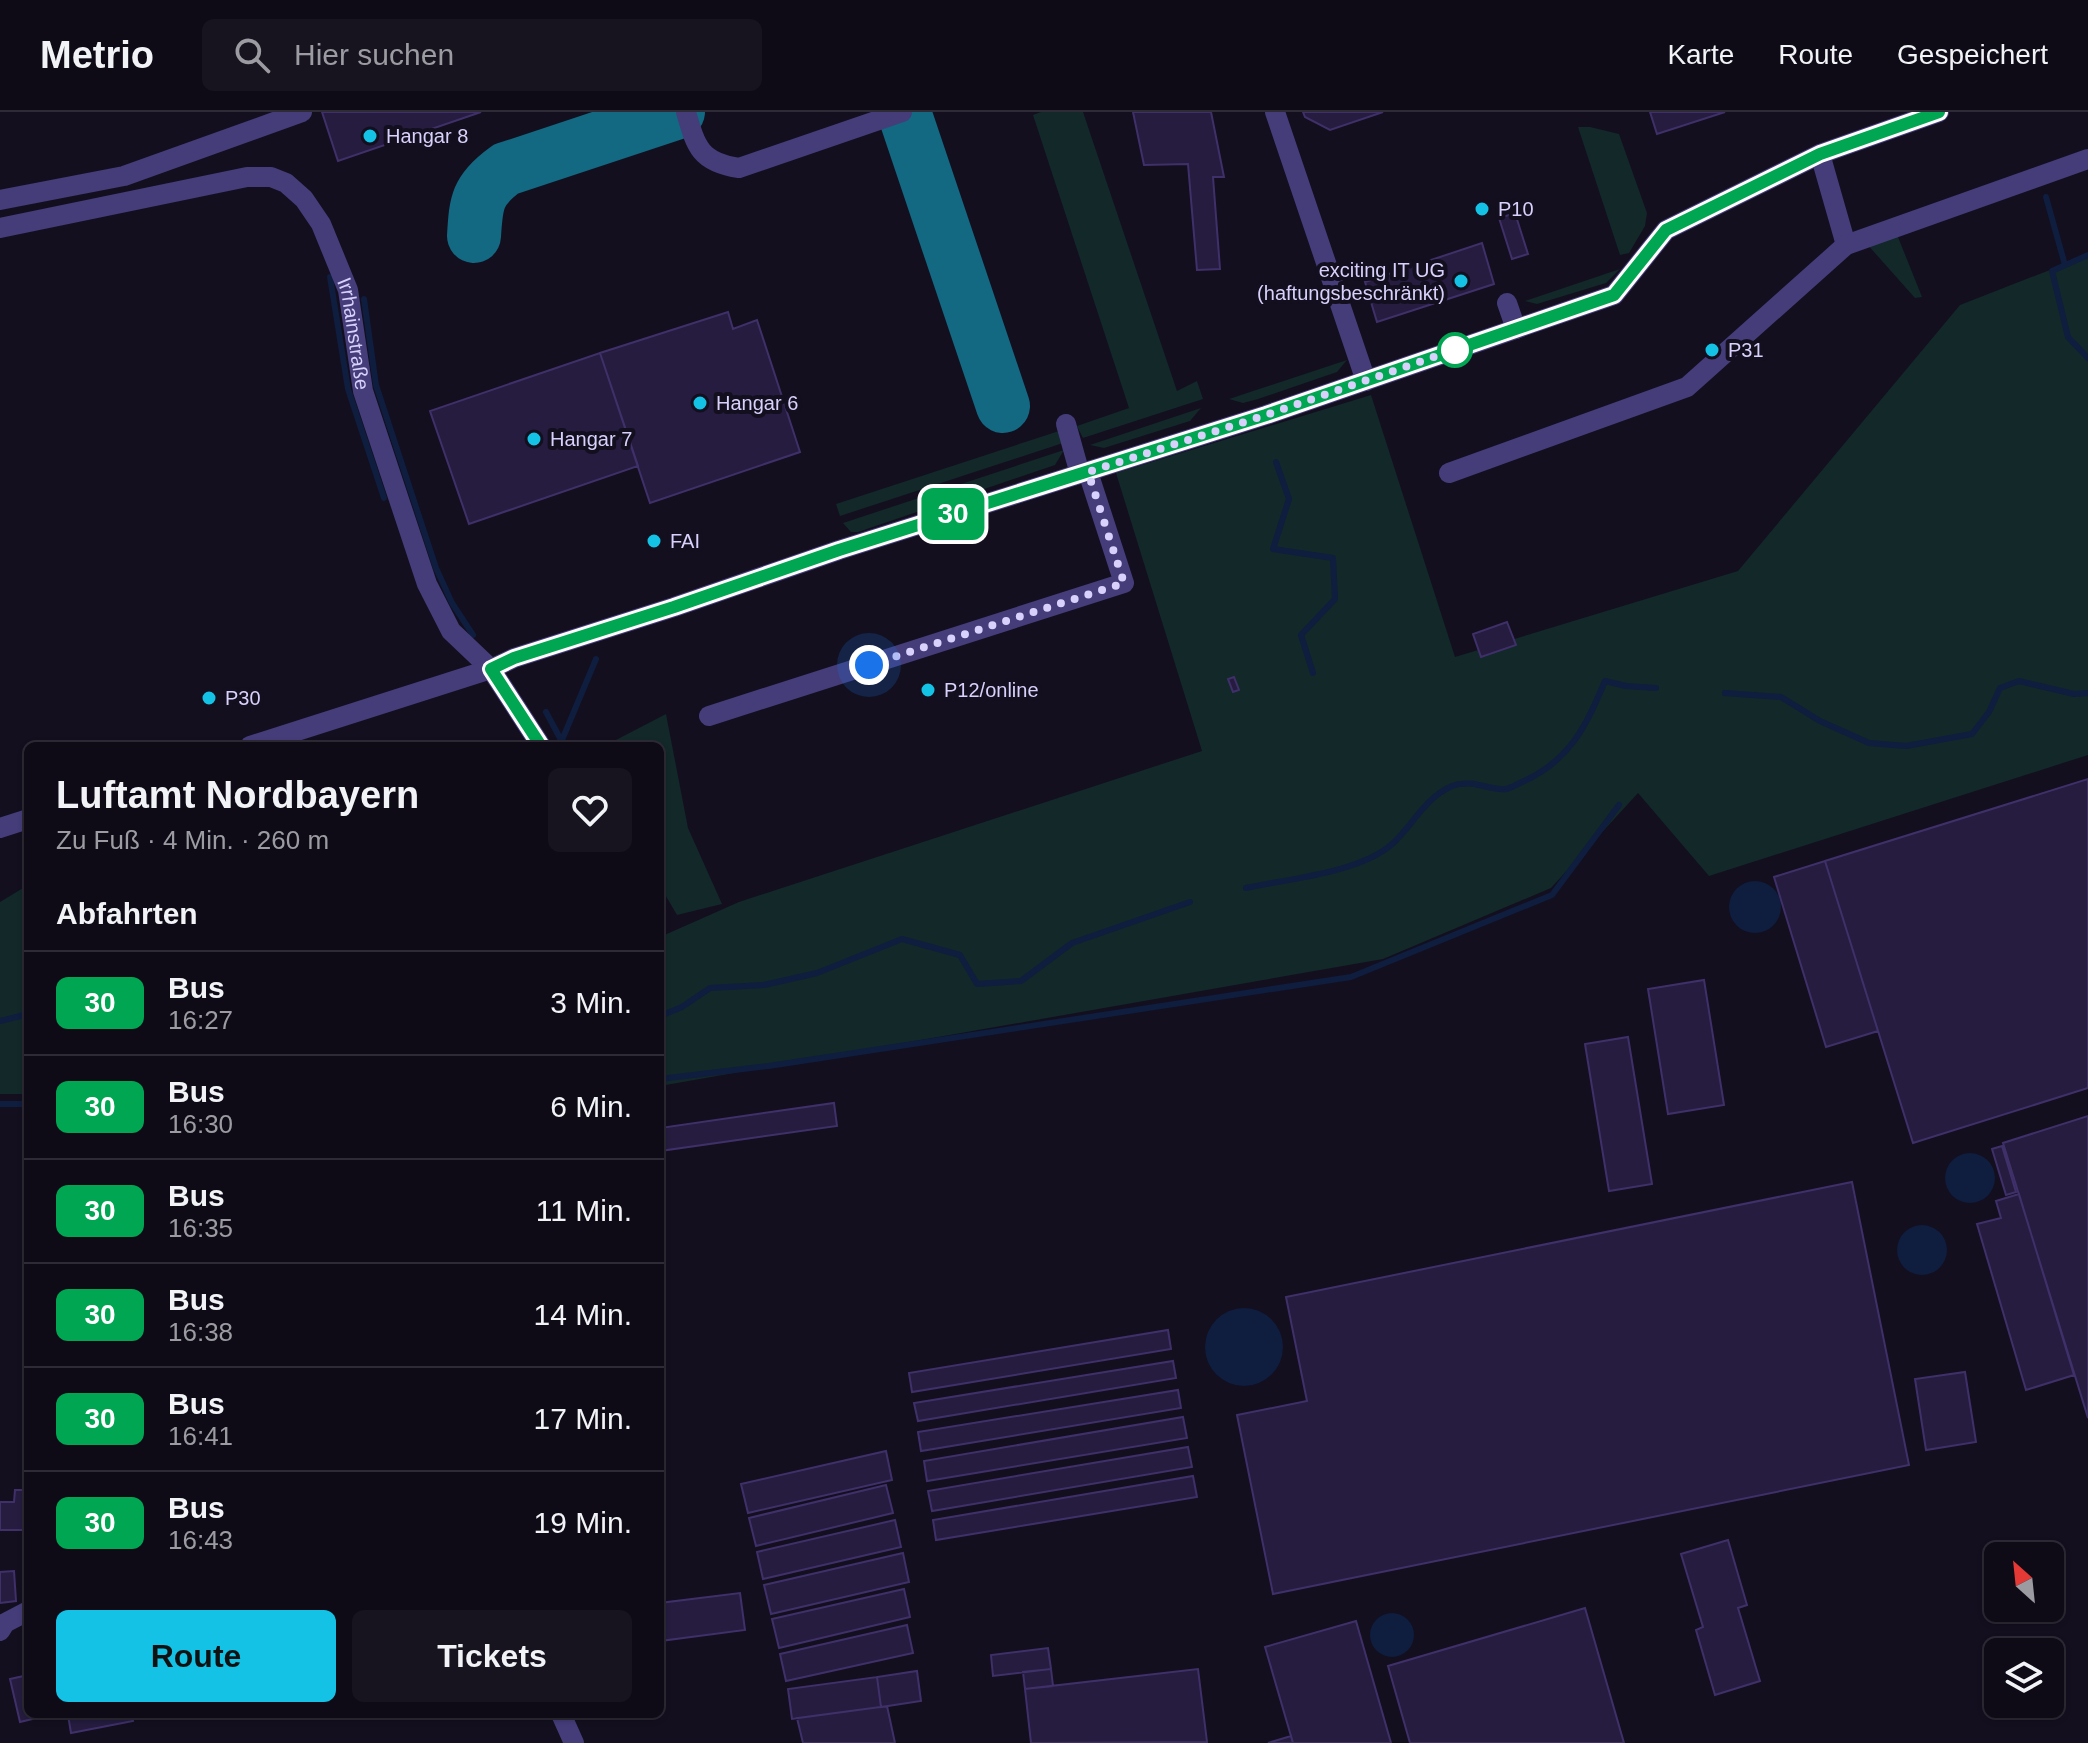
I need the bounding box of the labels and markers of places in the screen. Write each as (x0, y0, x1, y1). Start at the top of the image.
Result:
place label: Hangar 8 (386, 125, 468, 147)
marker: Hangar 8 (361, 127, 379, 145)
place label: P10 (1498, 198, 1534, 220)
marker: P10 (1473, 200, 1491, 218)
place label: exciting IT UG (haftungsbeschränkt) (1257, 259, 1445, 304)
marker: exciting IT UG (haftungsbeschränkt) (1452, 272, 1470, 290)
unlabelled marker (1438, 333, 1472, 367)
place label: P31 (1728, 339, 1764, 361)
marker: P31 (1703, 341, 1721, 359)
place label: Hangar 6 (716, 392, 798, 414)
marker: Hangar 6 (691, 394, 709, 412)
place label: Hangar 7 (550, 428, 632, 450)
marker: Hangar 7 (525, 430, 543, 448)
place label: FAI (670, 530, 700, 552)
marker: FAI (645, 532, 663, 550)
place label: P12/online (944, 679, 1039, 701)
marker: P12/online (919, 681, 937, 699)
place label: P30 (225, 687, 261, 709)
marker: P30 (200, 689, 218, 707)

